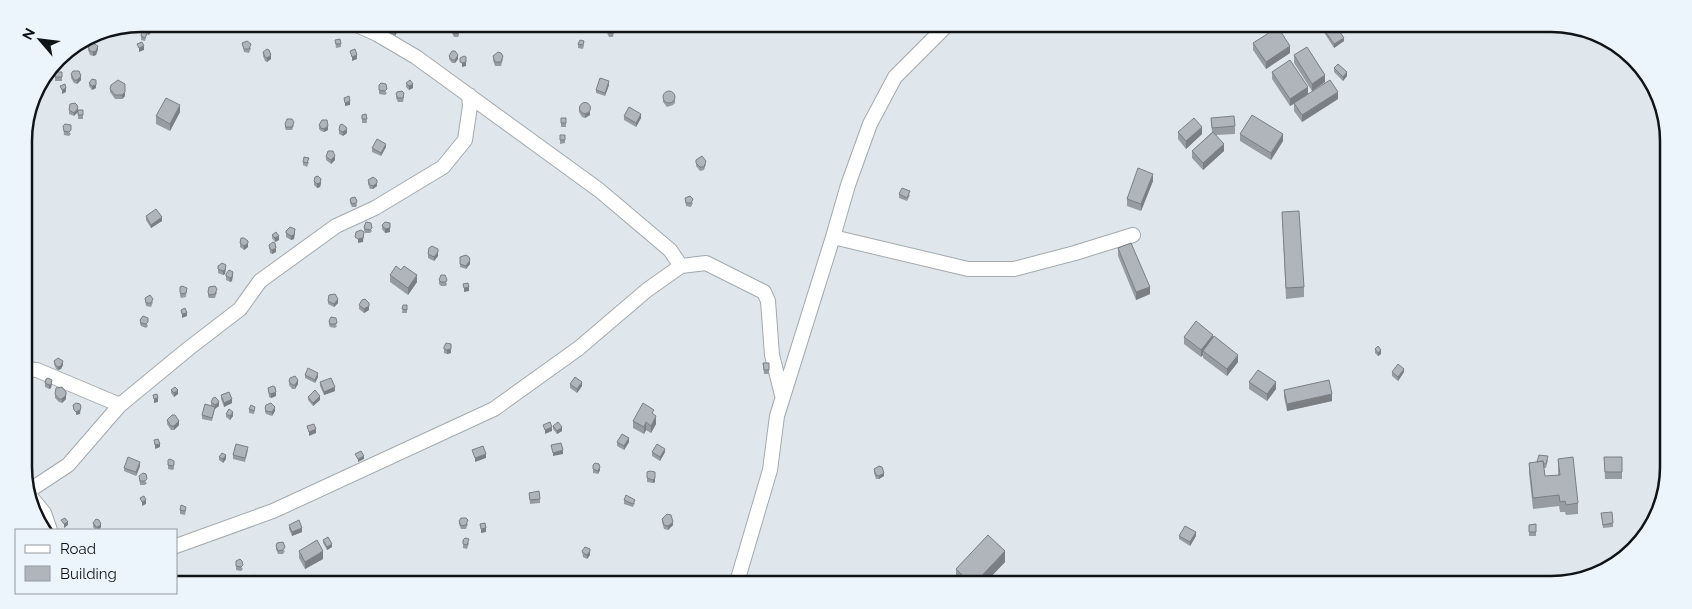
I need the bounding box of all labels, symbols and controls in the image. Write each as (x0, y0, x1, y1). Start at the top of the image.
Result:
north arrow (15, 15, 65, 65)
text: N (19, 25, 38, 42)
legend (15, 529, 178, 594)
text: Road (60, 540, 96, 558)
text: Building (60, 565, 117, 583)

